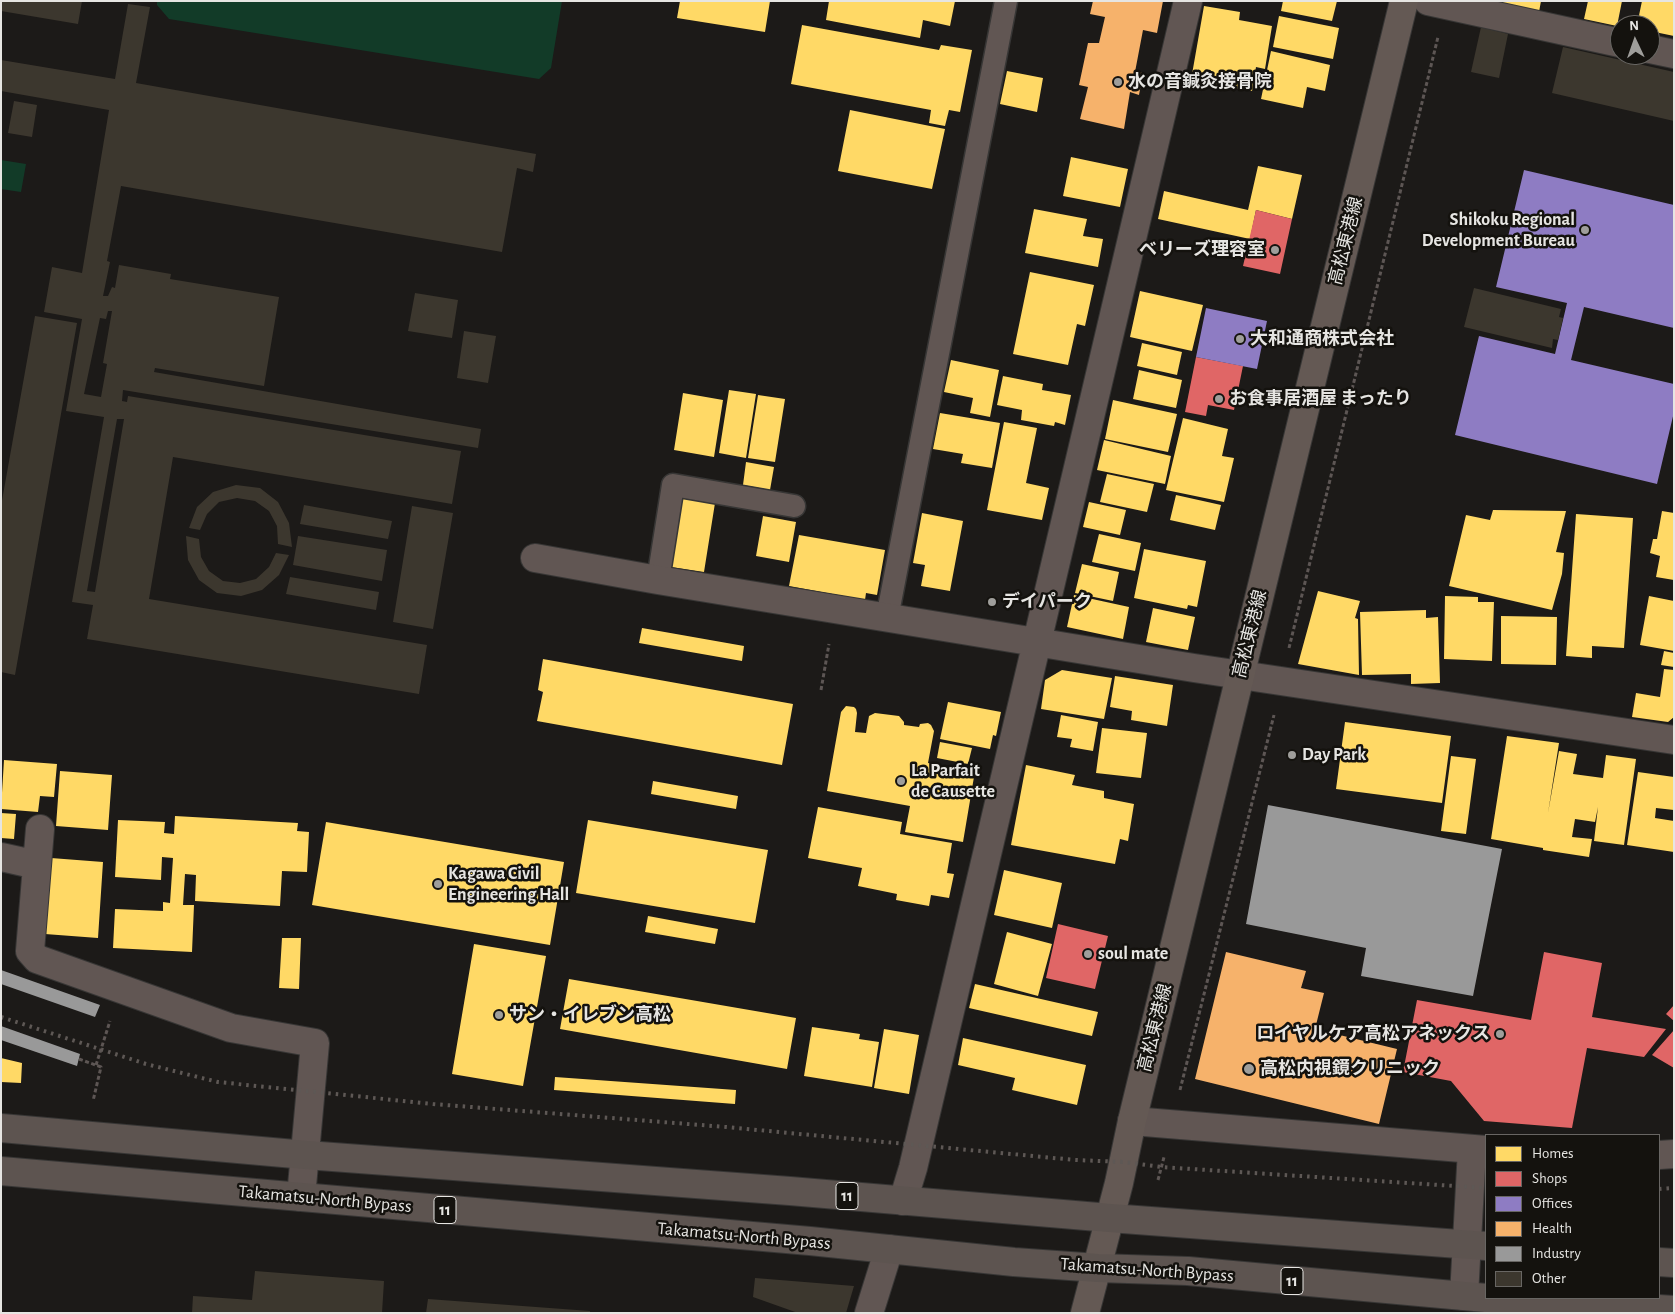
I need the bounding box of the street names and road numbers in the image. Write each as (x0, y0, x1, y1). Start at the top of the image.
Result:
street label: 高松東港線 (1325, 195, 1367, 287)
street label: 高松東港線 (1229, 588, 1271, 680)
street label: 高松東港線 (1134, 982, 1176, 1074)
street label: Takamatsu-North Bypass (237, 1181, 413, 1217)
road number: 11 (836, 1182, 858, 1210)
road number: 11 (434, 1196, 456, 1224)
street label: Takamatsu-North Bypass (656, 1218, 832, 1254)
street label: Takamatsu-North Bypass (1060, 1253, 1234, 1287)
road number: 11 (1281, 1268, 1303, 1294)

